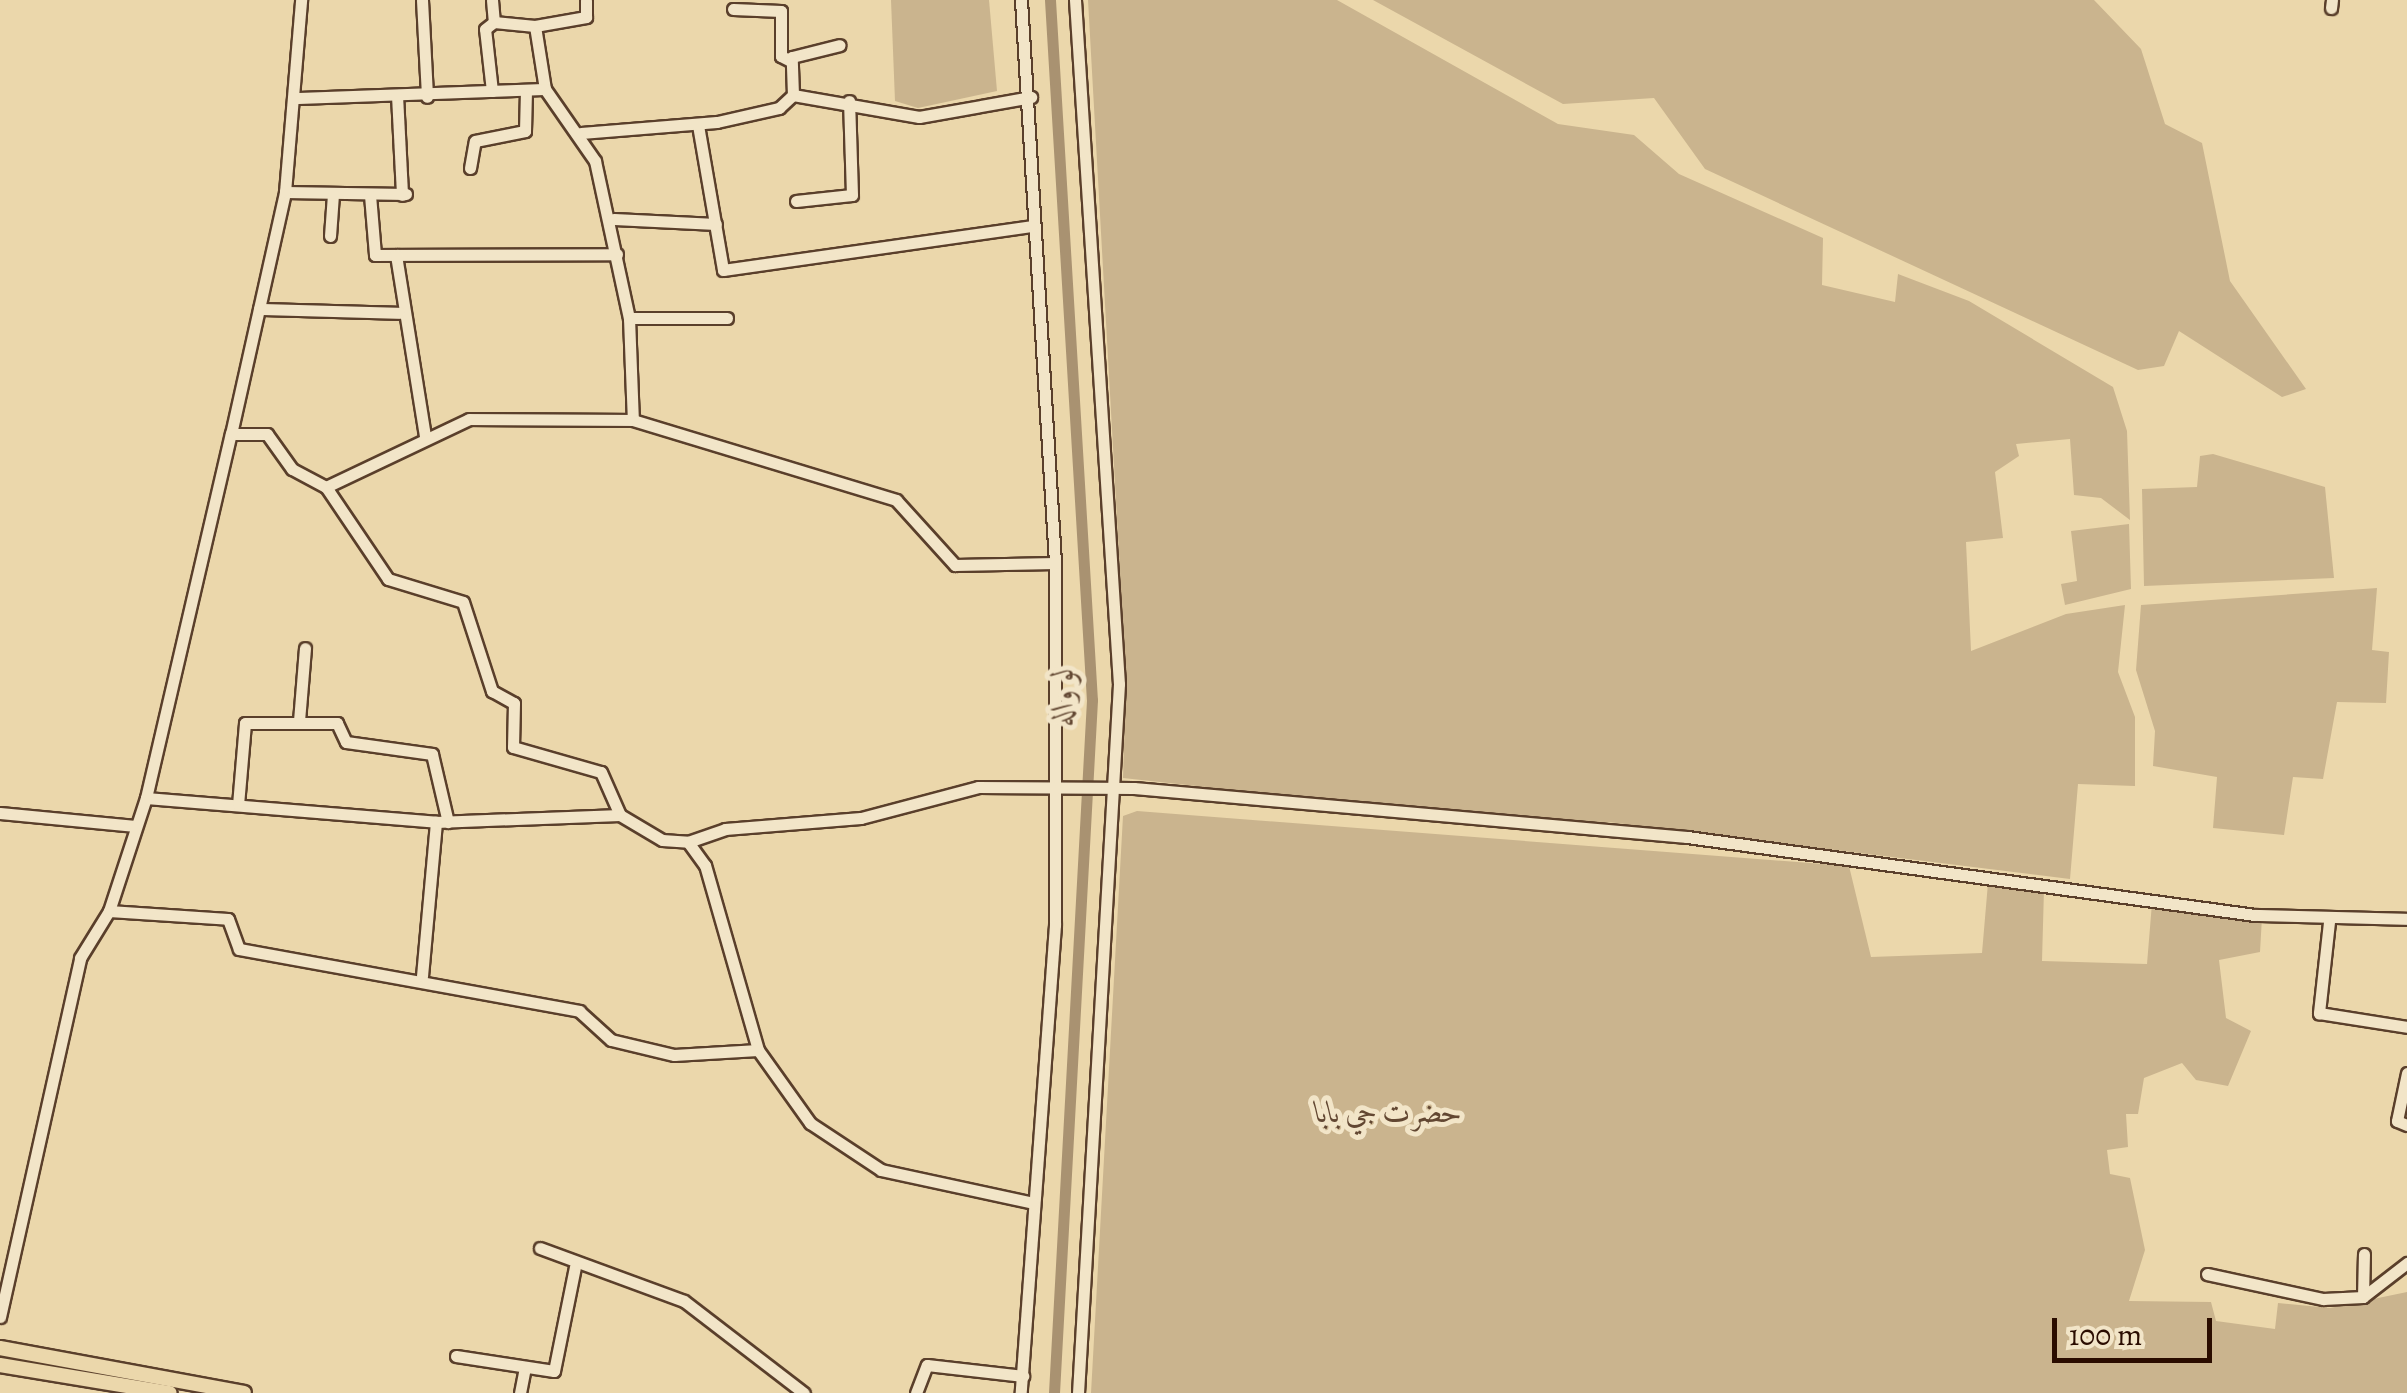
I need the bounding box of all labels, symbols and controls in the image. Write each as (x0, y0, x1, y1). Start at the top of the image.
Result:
water label: لو واله (1043, 667, 1081, 727)
park label: حضرت جي بابا (1315, 1094, 1463, 1130)
scale bar (2057, 1298, 2217, 1360)
text: 100 m (2069, 1315, 2142, 1355)

